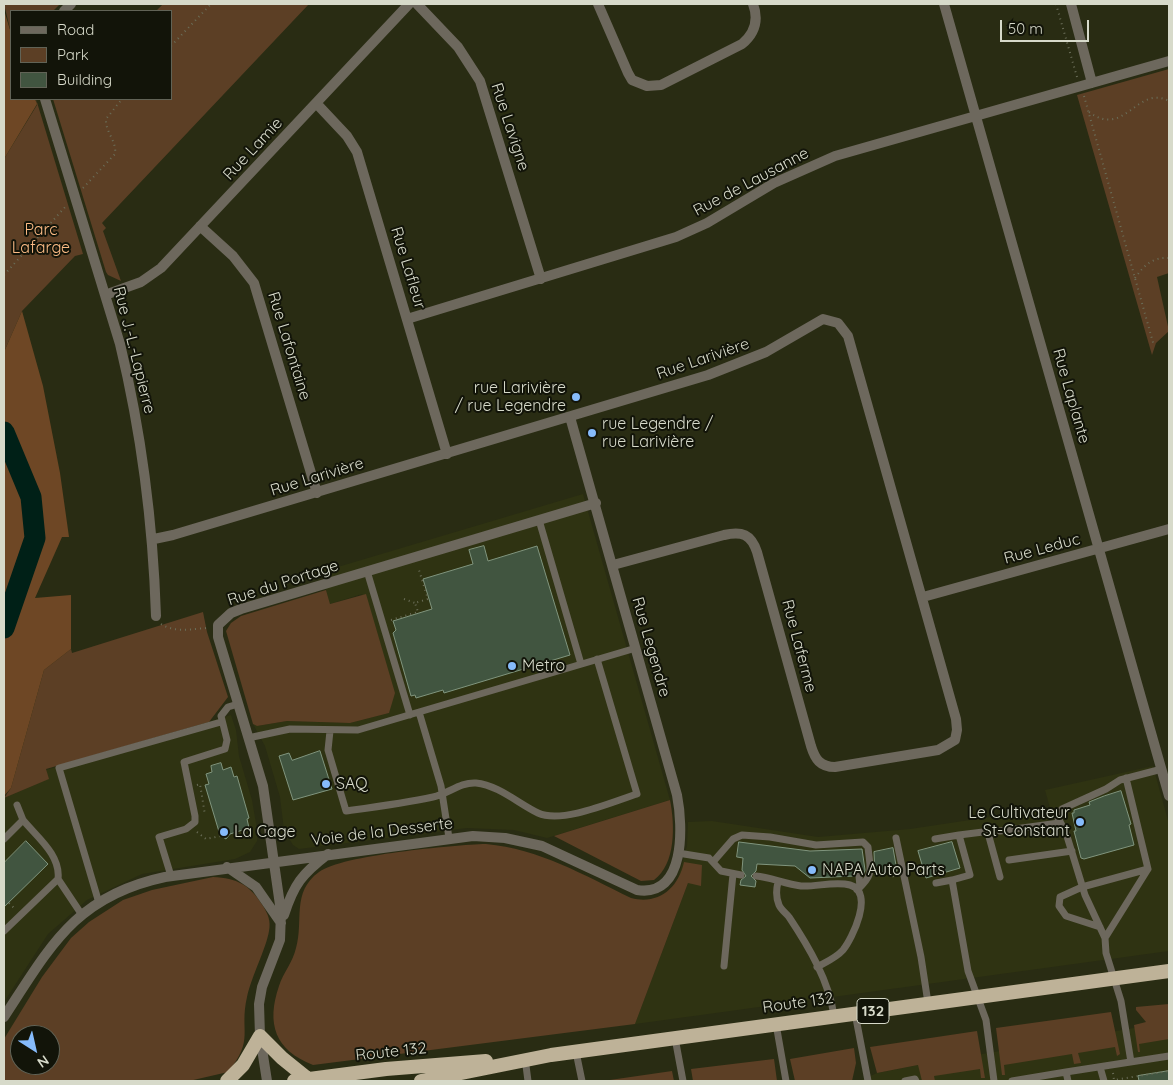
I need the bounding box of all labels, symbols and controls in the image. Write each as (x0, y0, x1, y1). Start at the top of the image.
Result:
legend (10, 10, 172, 100)
scale bar (1003, 10, 1092, 42)
text: 50 m (1008, 19, 1043, 38)
text: Road (57, 20, 94, 39)
text: Park (57, 45, 89, 64)
text: Building (57, 70, 112, 89)
street label: Rue Lavigne (487, 81, 533, 173)
street label: Rue Lamie (219, 114, 287, 184)
street label: Rue de Lausanne (690, 143, 812, 221)
park label: Parc Lafarge (12, 220, 70, 258)
street label: Rue Lafleur (386, 225, 430, 311)
street label: Rue J.-L.-Lapierre (109, 284, 159, 416)
street label: Rue Lafontaine (263, 290, 315, 402)
street label: Rue Larivière (654, 334, 752, 384)
street label: Rue Laplante (1048, 346, 1094, 446)
place label: rue Larivière / rue Legendre (455, 378, 566, 416)
marker: rue Larivière / rue Legendre (570, 391, 582, 403)
place label: rue Legendre / rue Larivière (602, 414, 713, 452)
marker: rue Legendre / rue Larivière (586, 427, 598, 439)
street label: Rue Larivière (268, 454, 366, 500)
street label: Rue Leduc (1002, 530, 1082, 568)
street label: Rue du Portage (225, 556, 341, 610)
street label: Rue Legendre (628, 595, 674, 699)
street label: Rue Laferme (777, 598, 821, 694)
place label: Metro (522, 656, 565, 676)
marker: Metro (506, 660, 518, 672)
place label: SAQ (336, 774, 368, 794)
marker: SAQ (320, 778, 332, 790)
place label: Le Cultivateur St-Constant (968, 803, 1070, 841)
street label: Voie de la Desserte (310, 814, 454, 850)
marker: Le Cultivateur St-Constant (1074, 816, 1086, 828)
place label: La Cage (234, 822, 295, 842)
marker: La Cage (218, 826, 230, 838)
place label: NAPA Auto Parts (822, 860, 945, 880)
marker: NAPA Auto Parts (806, 864, 818, 876)
street label: Route 132 (761, 989, 835, 1017)
road number: 132 (857, 998, 889, 1024)
north arrow (10, 1025, 60, 1075)
street label: Route 132 (355, 1039, 427, 1065)
text: N (34, 1051, 52, 1072)

